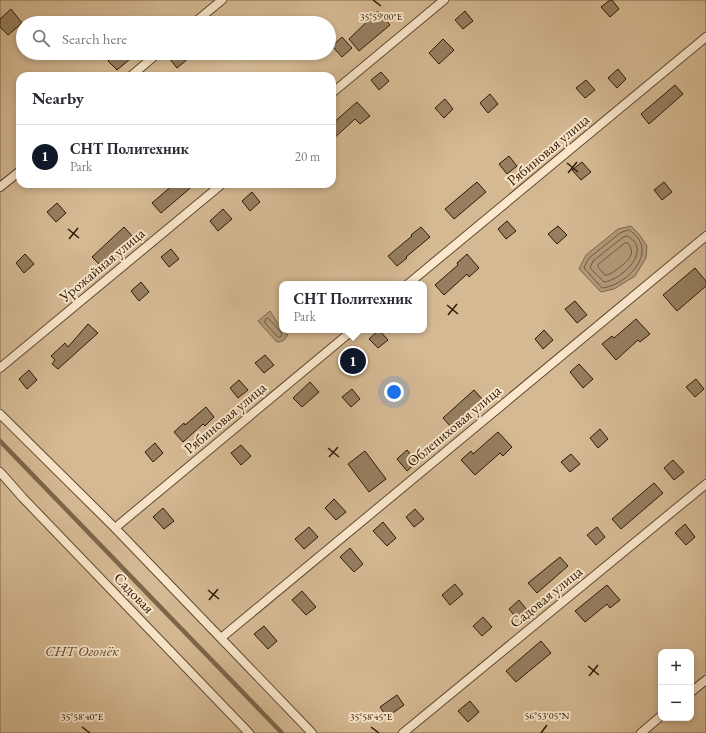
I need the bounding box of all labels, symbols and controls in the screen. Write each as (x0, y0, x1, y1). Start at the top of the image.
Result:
text: 35°59'00"E (360, 10, 403, 23)
search box (16, 16, 336, 60)
icon: search (30, 27, 52, 49)
text: Search here (62, 29, 127, 48)
text: Nearby (32, 87, 84, 109)
street label: Рябиновая улица (503, 110, 593, 190)
text: СНТ Политехник (70, 139, 189, 158)
text: 1 (42, 148, 48, 165)
text: 20 m (295, 148, 320, 165)
text: Park (70, 158, 92, 175)
street label: Урожайная улица (54, 223, 148, 307)
popup (279, 281, 427, 333)
text: СНТ Политехник (294, 289, 412, 308)
text: Park (294, 308, 316, 325)
pin: 1 (340, 346, 366, 376)
street label: Рябиновая улица (180, 378, 270, 458)
street label: Облепиховая улица (403, 381, 505, 471)
your location (384, 382, 404, 402)
street label: Садовая улица (506, 562, 586, 632)
street label: Садовая (110, 568, 159, 617)
park label: СНТ Огонёк (45, 641, 120, 660)
map controls (658, 649, 694, 721)
button: + (658, 649, 694, 685)
button: − (658, 685, 694, 721)
text: 56°53'05"N (525, 709, 570, 722)
text: 35°58'40"E (61, 710, 104, 723)
text: 35°58'45"E (350, 710, 393, 723)

